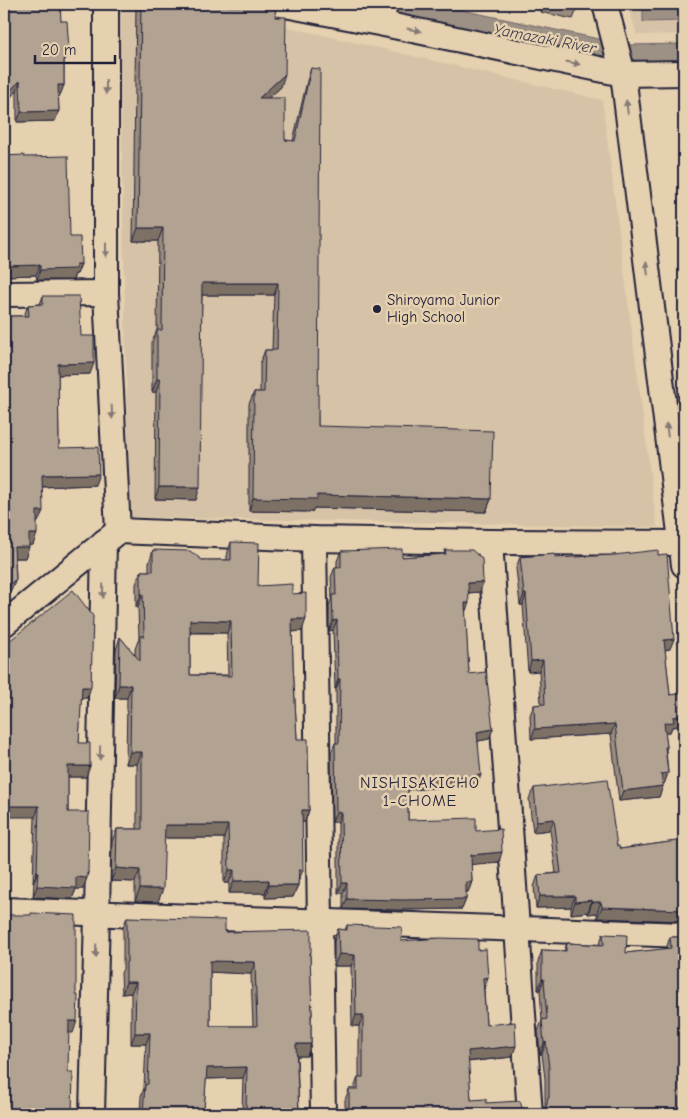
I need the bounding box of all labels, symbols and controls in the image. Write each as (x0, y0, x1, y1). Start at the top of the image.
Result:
water label: Yamazaki River (492, 20, 598, 58)
one-way arrow (406, 26, 421, 34)
scale bar (35, 32, 115, 64)
text: 20 m (42, 41, 76, 59)
one-way arrow (565, 60, 581, 68)
one-way arrow (102, 80, 110, 96)
one-way arrow (623, 99, 631, 115)
one-way arrow (102, 242, 110, 258)
one-way arrow (643, 260, 651, 276)
place label: Shiroyama Junior High School (387, 291, 500, 326)
marker: Shiroyama Junior High School (371, 303, 383, 315)
one-way arrow (109, 405, 117, 421)
one-way arrow (663, 421, 671, 437)
one-way arrow (99, 583, 107, 599)
one-way arrow (96, 746, 104, 762)
district label: NISHISAKICHO 1-CHOME (360, 774, 480, 810)
one-way arrow (92, 943, 100, 959)

